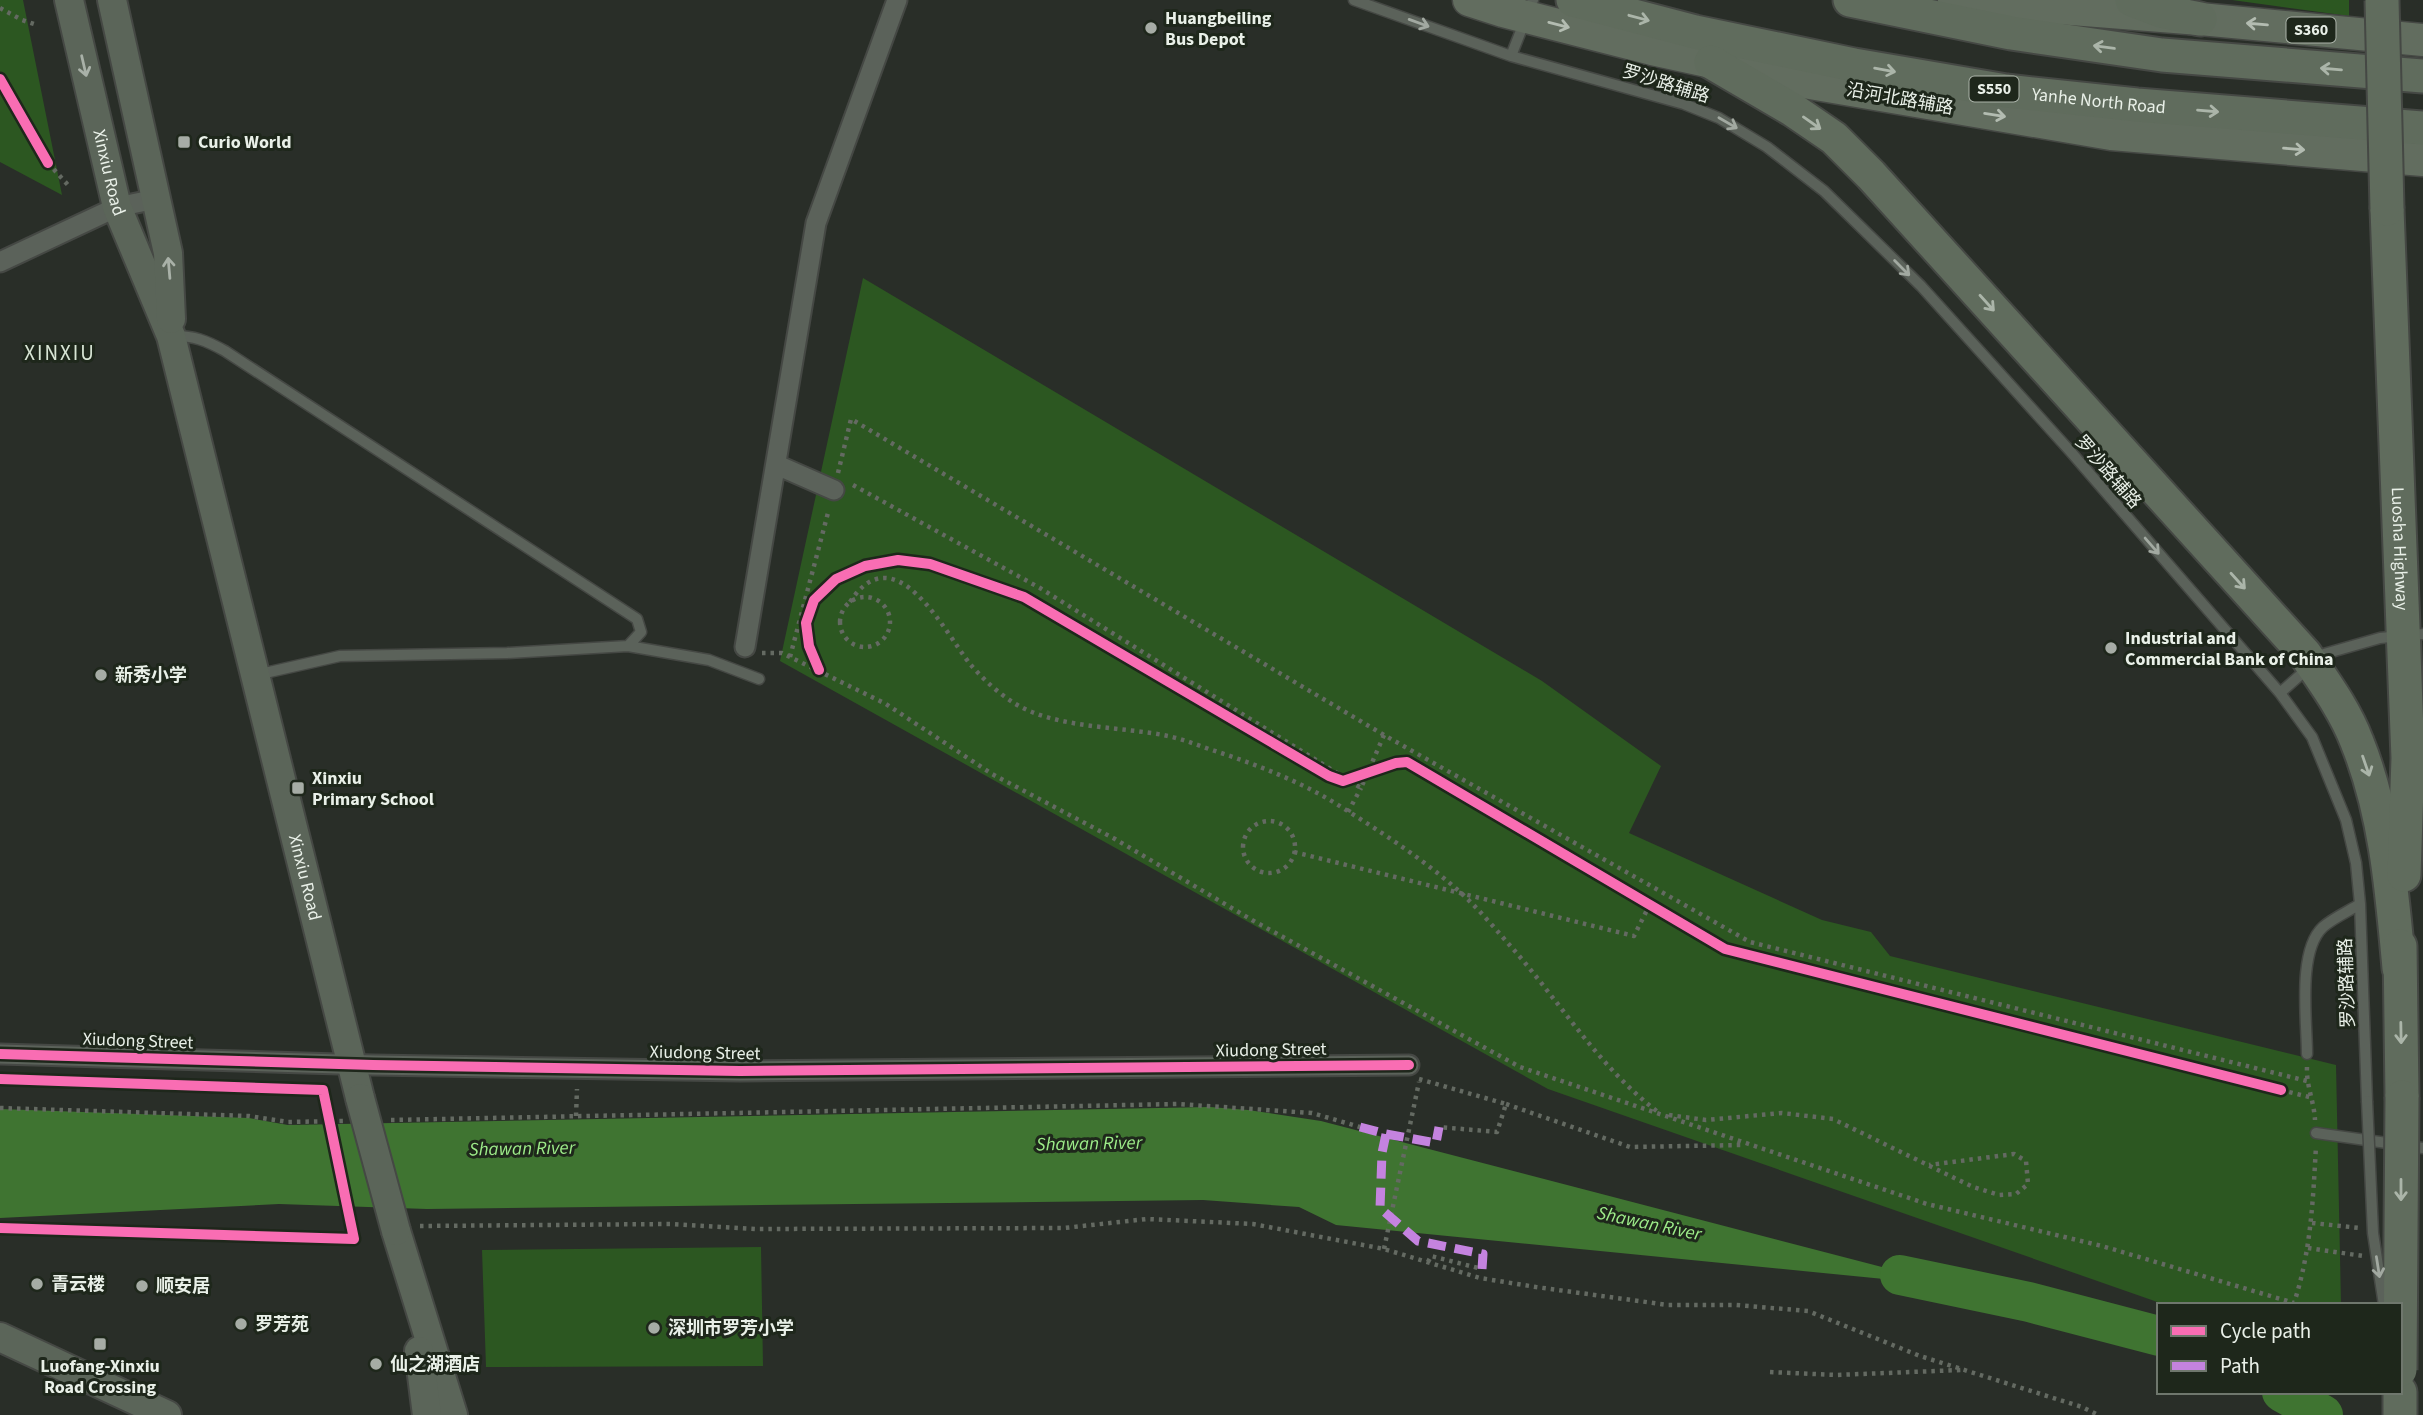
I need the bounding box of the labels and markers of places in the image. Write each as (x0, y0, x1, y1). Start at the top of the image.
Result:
place label: Huangbeiling Bus Depot (1165, 6, 1272, 52)
marker: Huangbeiling Bus Depot (1143, 20, 1159, 36)
place label: Curio World (198, 130, 292, 155)
marker: Curio World (176, 134, 192, 150)
place label: Industrial and Commercial Bank of China (2125, 626, 2334, 672)
marker: Industrial and Commercial Bank of China (2103, 640, 2119, 656)
place label: 新秀小学 (115, 663, 187, 688)
marker: 新秀小学 (93, 667, 109, 683)
place label: Xinxiu Primary School (312, 766, 434, 812)
marker: Xinxiu Primary School (290, 780, 306, 796)
place label: 青云楼 (51, 1272, 105, 1297)
place label: 顺安居 (156, 1274, 210, 1299)
marker: 青云楼 (29, 1276, 45, 1292)
marker: 顺安居 (134, 1278, 150, 1294)
place label: 罗芳苑 (255, 1312, 309, 1337)
marker: 罗芳苑 (233, 1316, 249, 1332)
place label: 深圳市罗芳小学 (668, 1316, 794, 1341)
marker: 深圳市罗芳小学 (646, 1320, 662, 1336)
marker: Luofang-Xinxiu Road Crossing (92, 1336, 108, 1352)
place label: 仙之湖酒店 (390, 1352, 480, 1377)
place label: Luofang-Xinxiu Road Crossing (40, 1354, 160, 1400)
marker: 仙之湖酒店 (368, 1356, 384, 1372)

